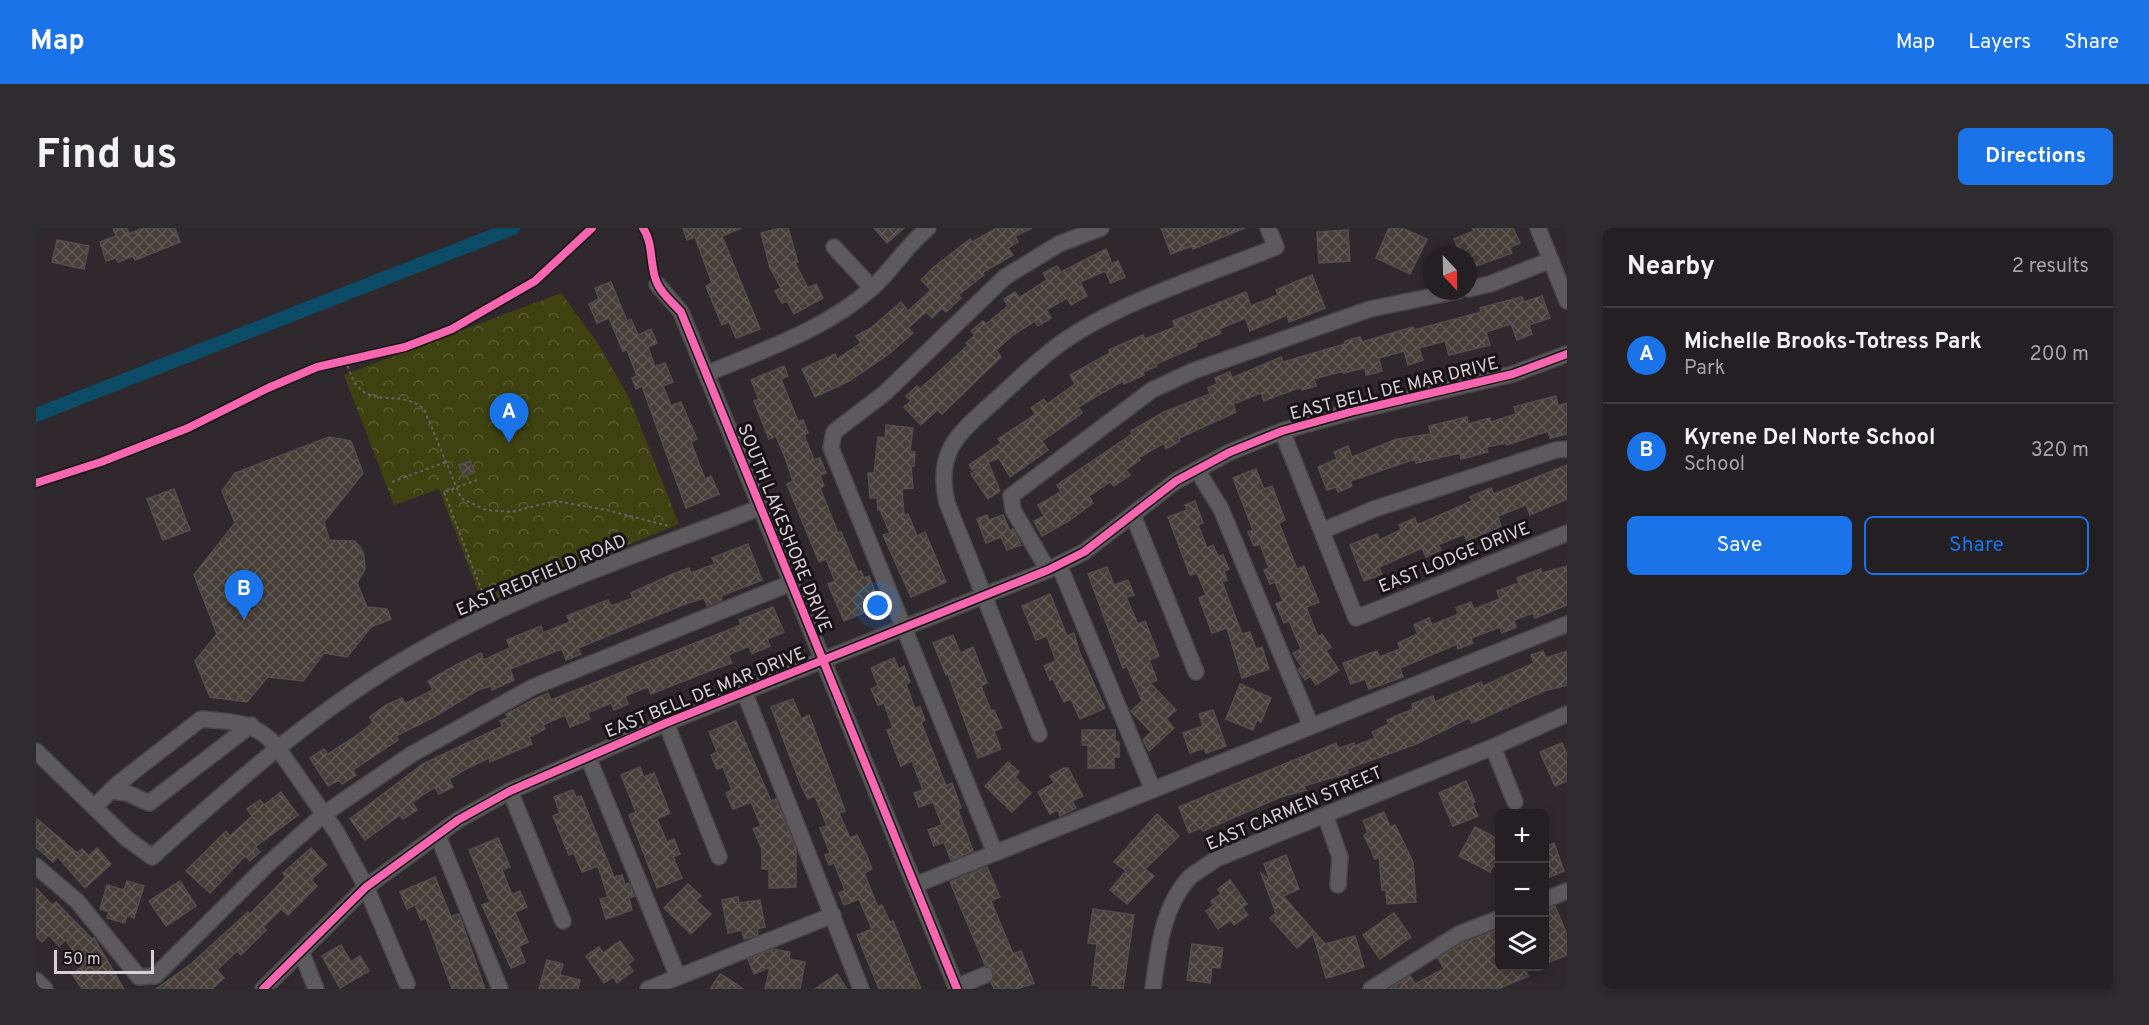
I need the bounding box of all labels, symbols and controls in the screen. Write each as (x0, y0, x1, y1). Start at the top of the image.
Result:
text: Map (30, 24, 85, 60)
text: Map (1896, 29, 1935, 56)
text: Layers (1968, 29, 2031, 56)
text: Share (2064, 29, 2119, 56)
button: Directions (1958, 128, 2113, 185)
text: Find us (36, 130, 177, 183)
north arrow (1423, 246, 1477, 300)
text: Nearby (1627, 251, 1715, 284)
text: 2 results (2012, 254, 2089, 280)
text: Michelle Brooks-Totress Park (1684, 329, 1982, 356)
text: A (1639, 342, 1654, 368)
text: 200 m (2030, 342, 2089, 368)
street label: EAST BELL DE MAR DRIVE (1288, 352, 1501, 427)
text: Park (1684, 356, 1725, 382)
pin: A (490, 394, 528, 443)
street label: SOUTH LAKESHORE DRIVE (731, 421, 836, 636)
text: Kyrene Del Norte School (1684, 425, 1935, 452)
text: B (1640, 438, 1653, 464)
text: 320 m (2031, 438, 2089, 464)
text: School (1684, 452, 1745, 478)
button: Save (1627, 516, 1852, 575)
button: Share (1864, 516, 2089, 575)
street label: EAST LODGE DRIVE (1375, 518, 1534, 599)
street label: EAST REDFIELD ROAD (453, 530, 630, 623)
pin: B (224, 570, 264, 620)
your location (863, 591, 892, 620)
street label: EAST BELL DE MAR DRIVE (602, 643, 809, 744)
street label: EAST CARMEN STREET (1203, 762, 1386, 857)
map controls (1495, 809, 1549, 971)
button: + (1495, 809, 1549, 863)
button: − (1495, 863, 1549, 917)
button: layers (1495, 917, 1549, 971)
scale bar (54, 947, 154, 974)
text: 50 m (63, 950, 101, 970)

